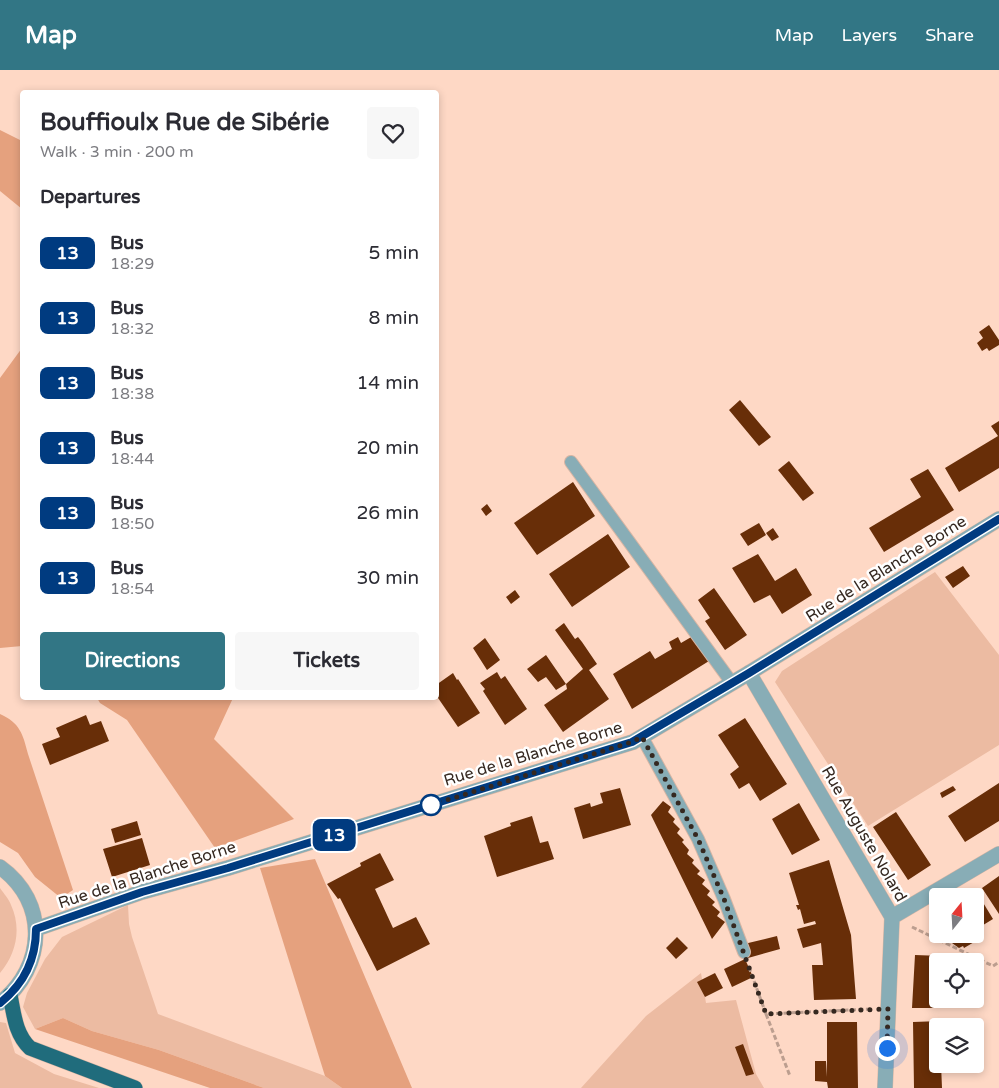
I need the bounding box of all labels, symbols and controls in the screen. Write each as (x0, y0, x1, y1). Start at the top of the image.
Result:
text: Map (25, 21, 77, 50)
text: Map (775, 24, 814, 46)
text: Layers (842, 24, 897, 46)
text: Share (925, 24, 974, 46)
button: heart (367, 107, 419, 159)
text: Bouffioulx Rue de Sibérie (40, 108, 329, 137)
text: Walk · 3 min · 200 m (40, 142, 194, 162)
text: Departures (40, 186, 140, 208)
text: Bus (110, 232, 144, 254)
text: 13 (56, 242, 79, 264)
text: 5 min (368, 242, 419, 264)
text: 18:29 (110, 254, 154, 274)
text: Bus (110, 297, 144, 319)
text: 13 (56, 307, 79, 329)
text: 8 min (368, 307, 419, 329)
text: 18:32 (110, 319, 154, 339)
text: Bus (110, 362, 144, 384)
text: 13 (56, 372, 79, 394)
text: 14 min (356, 372, 419, 394)
text: 18:38 (110, 384, 154, 404)
text: Bus (110, 427, 144, 449)
text: 13 (56, 437, 79, 459)
text: 20 min (356, 437, 419, 459)
text: 18:44 (110, 449, 154, 469)
text: Bus (110, 492, 144, 514)
text: 13 (56, 502, 79, 524)
text: 26 min (356, 502, 419, 524)
street label: Rue de la Blanche Borne (802, 511, 970, 627)
text: 18:50 (110, 514, 154, 534)
text: Bus (110, 557, 144, 579)
text: 13 (56, 567, 79, 589)
text: 30 min (356, 567, 419, 589)
text: 18:54 (110, 579, 154, 599)
button: Directions (40, 632, 225, 690)
button: Tickets (235, 632, 419, 690)
street label: Rue de la Blanche Borne (441, 717, 625, 791)
street label: Rue Auguste Nolard (817, 762, 911, 906)
unlabelled marker (420, 794, 442, 816)
line badge: 13 (312, 819, 356, 851)
text: 13 (323, 824, 345, 846)
street label: Rue de la Blanche Borne (56, 837, 238, 913)
north arrow (929, 888, 984, 942)
map controls (929, 888, 984, 1073)
button: locate (929, 953, 984, 1008)
button: layers (929, 1018, 984, 1073)
your location (875, 1036, 900, 1061)

